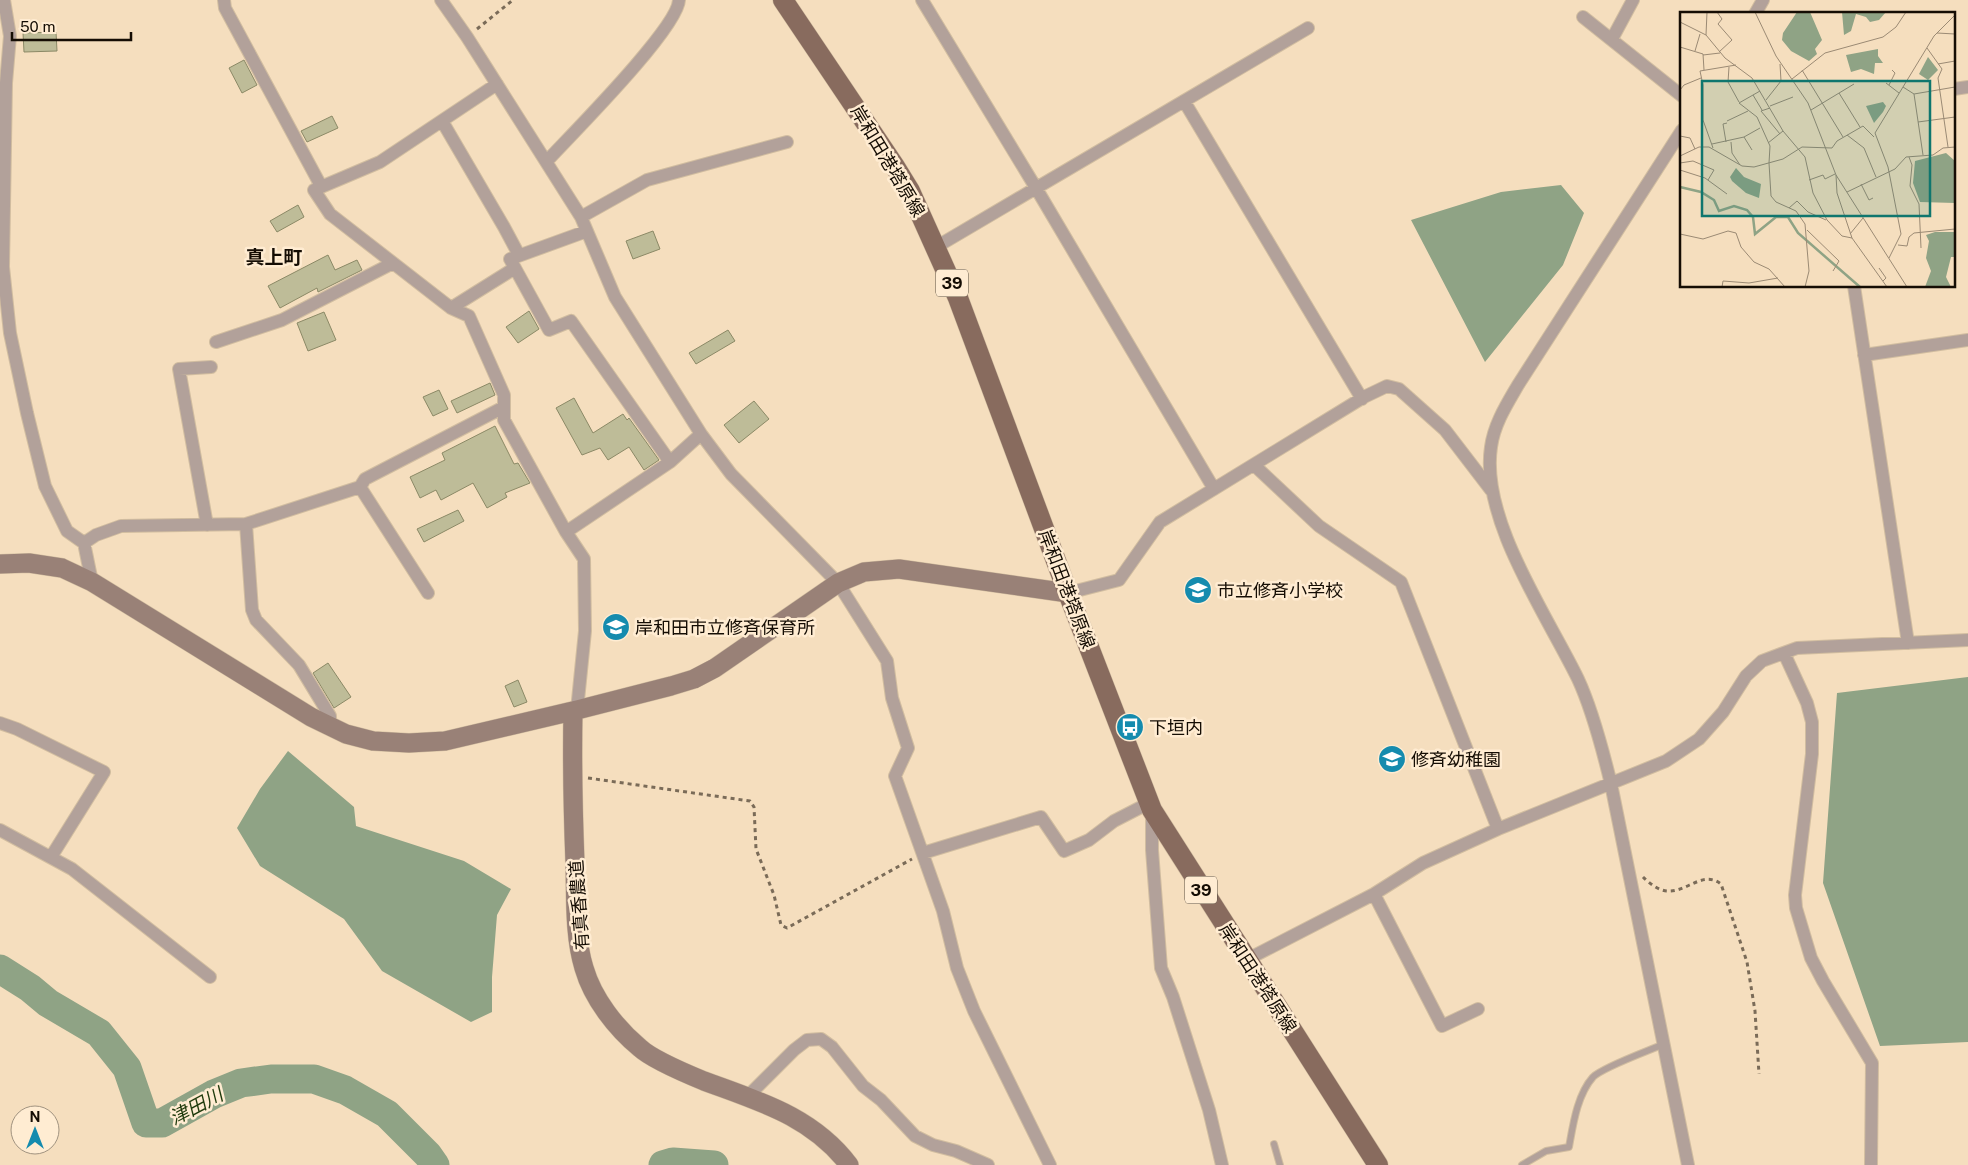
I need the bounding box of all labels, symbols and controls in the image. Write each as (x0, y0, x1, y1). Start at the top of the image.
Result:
scale bar (12, 10, 131, 42)
inset map (1680, 12, 1956, 288)
text: 50 m (20, 18, 55, 35)
street label: 岸和田港塔原線 (847, 102, 929, 220)
district label: 真上町 (245, 246, 303, 268)
road number: 39 (936, 270, 968, 296)
street label: 岸和田港塔原線 (1035, 526, 1099, 652)
school or university icon: 市立修斉小学校 (1183, 575, 1213, 605)
place label: 市立修斉小学校 (1217, 580, 1343, 601)
school or university icon: 岸和田市立修斉保育所 (601, 612, 631, 642)
place label: 岸和田市立修斉保育所 (635, 617, 815, 638)
bus stop icon: 下垣内 (1115, 712, 1145, 742)
place label: 下垣内 (1149, 717, 1203, 738)
school or university icon: 修斉幼稚園 (1377, 744, 1407, 774)
place label: 修斉幼稚園 (1411, 749, 1501, 770)
street label: 有真香農道 (565, 859, 593, 951)
road number: 39 (1185, 876, 1217, 904)
street label: 岸和田港塔原線 (1215, 919, 1301, 1037)
water label: 津田川 (166, 1082, 228, 1129)
north arrow (10, 1105, 60, 1155)
text: N (30, 1109, 40, 1125)

